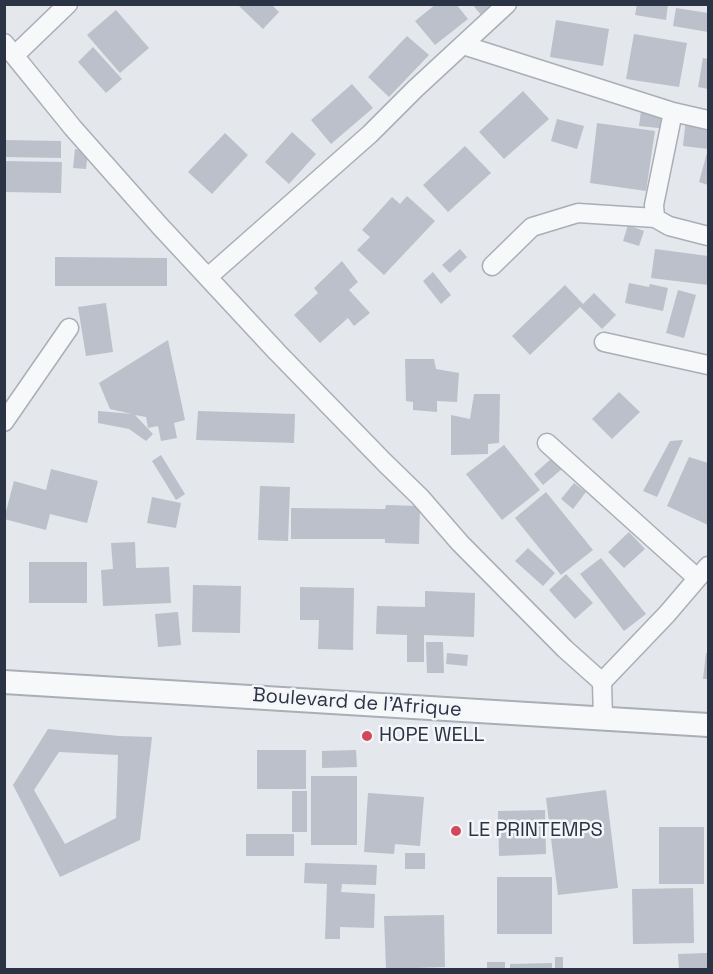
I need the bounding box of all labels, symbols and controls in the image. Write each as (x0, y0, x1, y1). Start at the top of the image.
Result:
street label: Boulevard de l'Afrique (252, 684, 462, 722)
place label: HOPE WELL (379, 724, 485, 748)
marker: HOPE WELL (360, 729, 374, 743)
place label: LE PRINTEMPS (468, 819, 603, 843)
marker: LE PRINTEMPS (449, 824, 463, 838)

